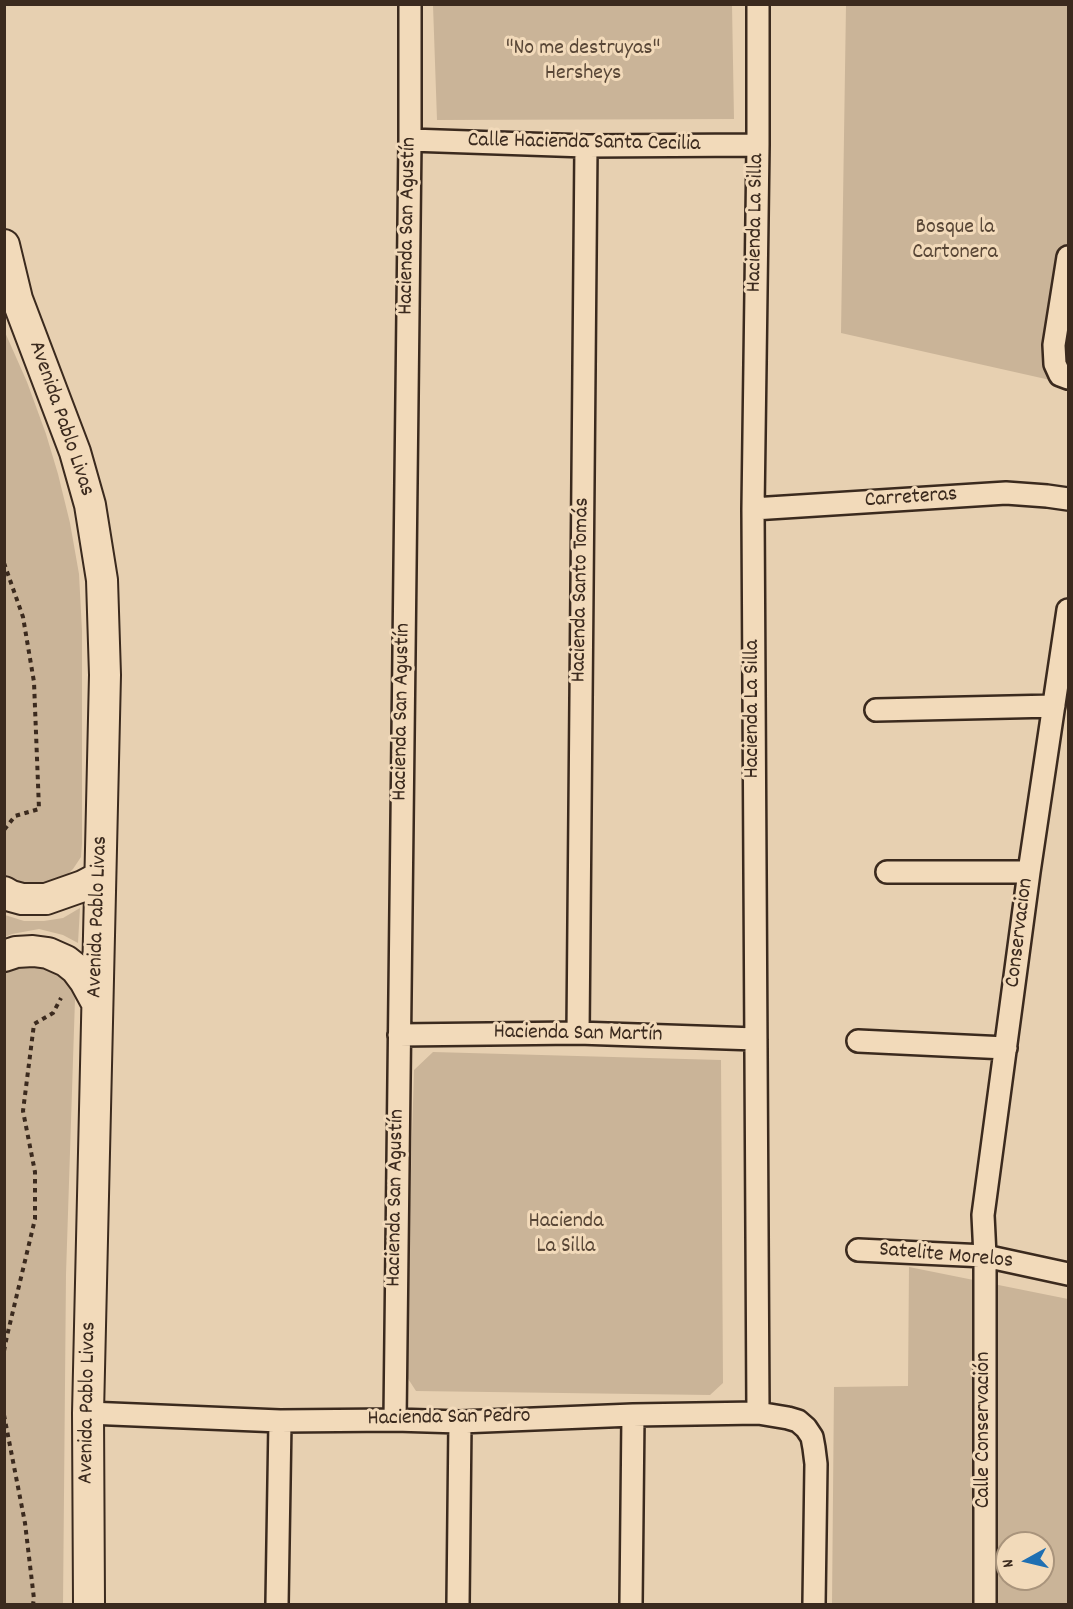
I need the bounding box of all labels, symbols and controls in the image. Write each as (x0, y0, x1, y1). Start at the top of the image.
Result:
park label: "No me destruyas" Hersheys (506, 37, 660, 88)
street label: Calle Hacienda Santa Cecilia (467, 129, 701, 159)
street label: Hacienda San Agustín (394, 137, 424, 315)
street label: Hacienda La Silla (743, 153, 771, 293)
park label: Bosque la Cartonera (912, 216, 998, 268)
street label: Avenida Pablo Livas (21, 338, 99, 500)
street label: Carreteras (864, 483, 958, 515)
street label: Hacienda Santo Tomás (567, 497, 597, 683)
street label: Hacienda San Agustín (388, 623, 418, 801)
street label: Hacienda La Silla (741, 640, 767, 778)
street label: Avenida Pablo Livas (83, 835, 115, 999)
street label: Conservacion (1001, 877, 1041, 989)
street label: Hacienda San Martín (493, 1020, 663, 1050)
street label: Hacienda San Agustín (382, 1109, 412, 1287)
park label: Hacienda La Silla (529, 1210, 603, 1262)
street label: Satelite Morelos (878, 1238, 1014, 1276)
street label: Avenida Pablo Livas (74, 1322, 104, 1484)
street label: Calle Conservación (972, 1352, 998, 1508)
street label: Hacienda San Pedro (367, 1404, 531, 1434)
north arrow (995, 1531, 1055, 1591)
text: N (997, 1558, 1021, 1569)

